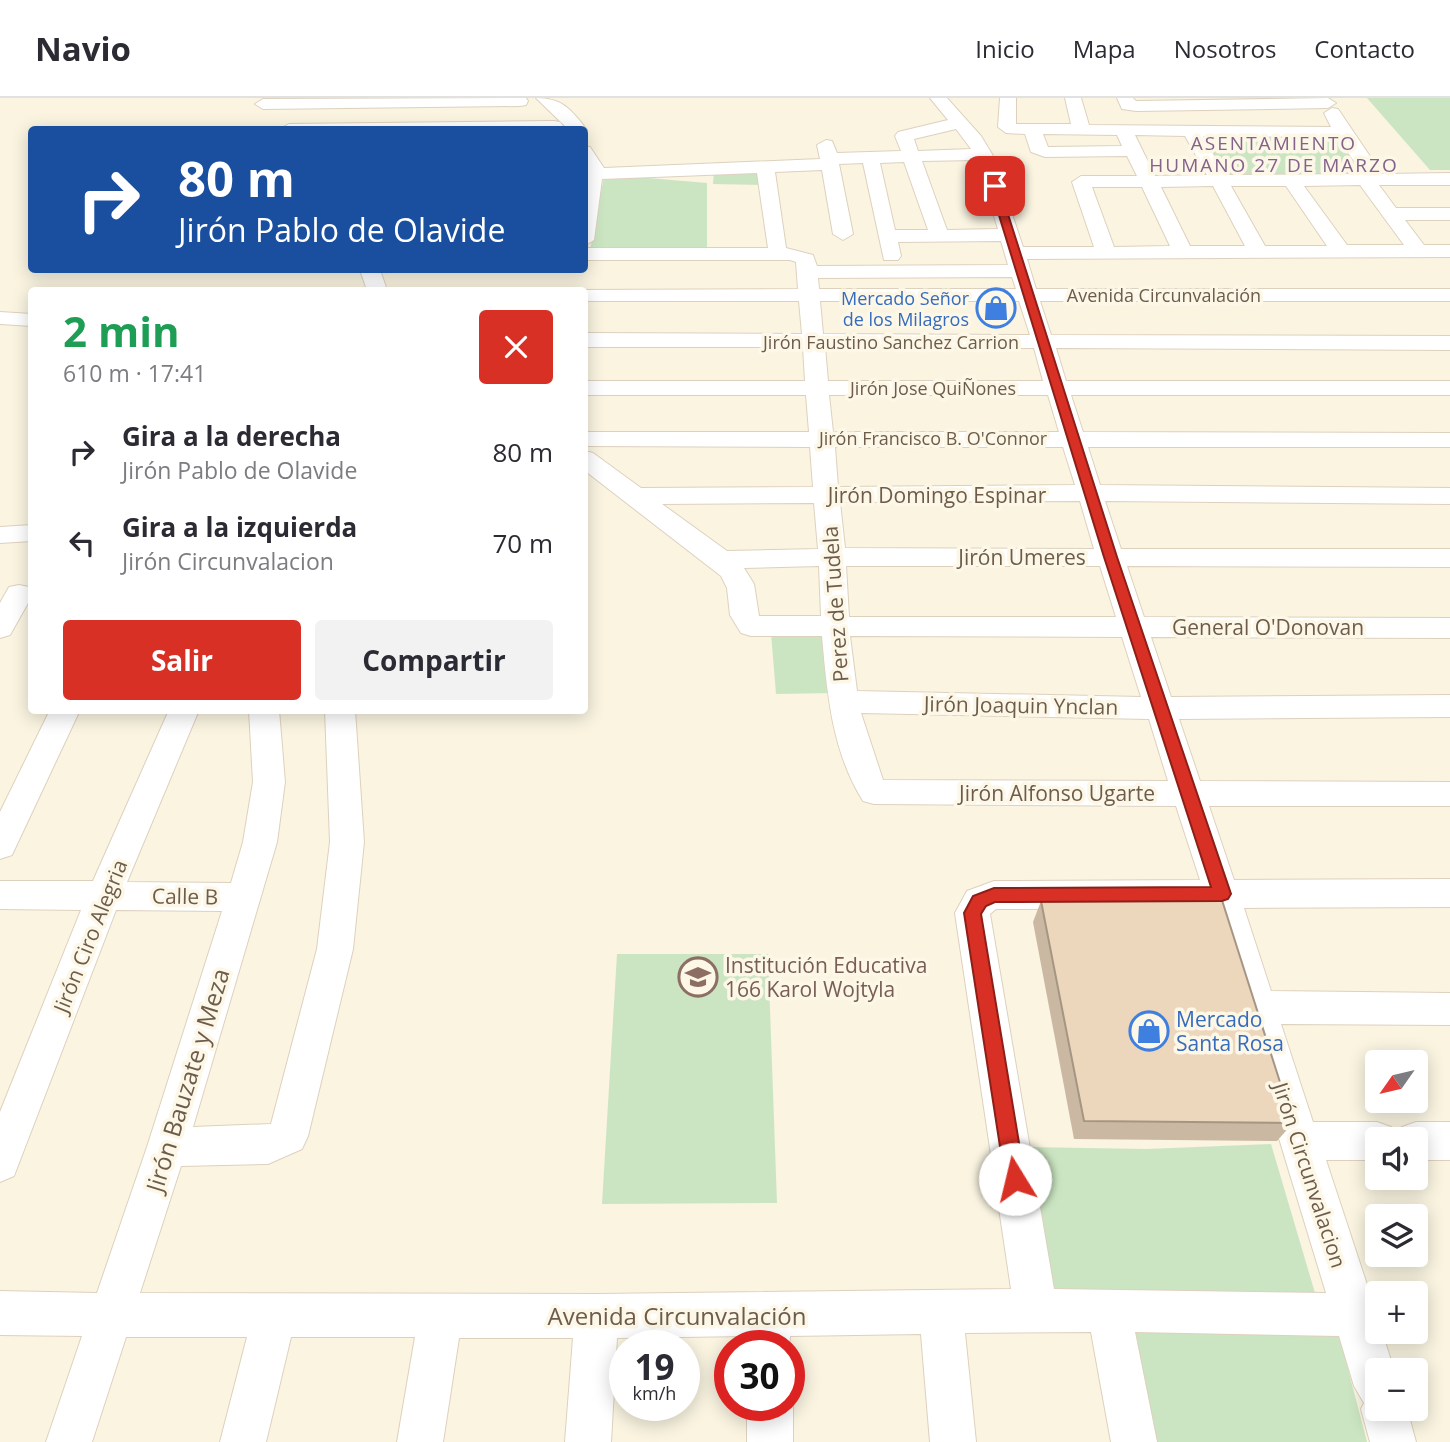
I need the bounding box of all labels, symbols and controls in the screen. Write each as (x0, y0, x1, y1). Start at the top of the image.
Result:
text: Navio (35, 26, 131, 71)
text: Inicio (975, 32, 1035, 65)
text: Mapa (1073, 32, 1136, 65)
text: Nosotros (1174, 32, 1276, 65)
text: Contacto (1314, 32, 1415, 65)
district label: ASENTAMIENTO HUMANO 27 DE MARZO (1149, 130, 1399, 178)
text: 80 m (178, 145, 295, 211)
icon: right (63, 154, 154, 245)
pin (965, 156, 1025, 216)
icon: arrive (976, 167, 1014, 205)
text: Jirón Pablo de Olavide (178, 208, 505, 251)
street label: Avenida Circunvalación (1067, 283, 1261, 307)
place label: Mercado Señor de los Milagros (841, 286, 970, 331)
shop icon: Mercado Señor de los Milagros (975, 287, 1017, 329)
text: 2 min (63, 302, 180, 359)
button: close (479, 310, 553, 384)
street label: Jirón Faustino Sanchez Carrion (761, 330, 1019, 354)
text: 610 m · 17:41 (63, 357, 206, 389)
street label: Jirón Jose QuiÑones (848, 376, 1016, 400)
text: Gira a la derecha (122, 418, 341, 454)
street label: Jirón Francisco B. O'Connor (817, 426, 1048, 450)
icon: right (63, 433, 101, 471)
text: 80 m (492, 434, 553, 470)
text: Jirón Pablo de Olavide (122, 454, 357, 486)
street label: Jirón Domingo Espinar (826, 481, 1047, 509)
text: Gira a la izquierda (122, 509, 357, 545)
icon: left (63, 524, 101, 562)
text: 70 m (492, 525, 553, 561)
street label: Perez de Tudela (816, 525, 854, 683)
street label: Jirón Umeres (956, 543, 1086, 571)
text: Jirón Circunvalacion (122, 545, 334, 577)
street label: General O'Donovan (1172, 613, 1364, 641)
button: Salir (63, 620, 301, 700)
button: Compartir (315, 620, 553, 700)
street label: Jirón Joaquin Ynclan (922, 689, 1118, 721)
street label: Jirón Alfonso Ugarte (957, 779, 1155, 807)
street label: Jirón Ciro Alegria (46, 855, 134, 1019)
street label: Calle B (152, 881, 218, 911)
place label: Institución Educativa 166 Karol Wojtyla (725, 951, 927, 1003)
school or university icon: Institución Educativa 166 Karol Wojtyla (677, 956, 719, 998)
street label: Jirón Bauzate y Meza (137, 964, 237, 1198)
place label: Mercado Santa Rosa (1176, 1005, 1284, 1057)
shop icon: Mercado Santa Rosa (1128, 1010, 1170, 1052)
north arrow (1365, 1050, 1428, 1113)
map controls (1365, 1050, 1428, 1421)
street label: Jirón Circunvalacion (1266, 1077, 1353, 1271)
button: sound (1365, 1127, 1428, 1190)
position arrow (978, 1142, 1052, 1216)
button: layers (1365, 1204, 1428, 1267)
button: + (1365, 1281, 1428, 1344)
street label: Avenida Circunvalación (547, 1299, 807, 1332)
speed limit sign: 30 (714, 1330, 805, 1421)
text: 19 (634, 1343, 675, 1390)
button: − (1365, 1358, 1428, 1421)
text: km/h (633, 1381, 676, 1405)

